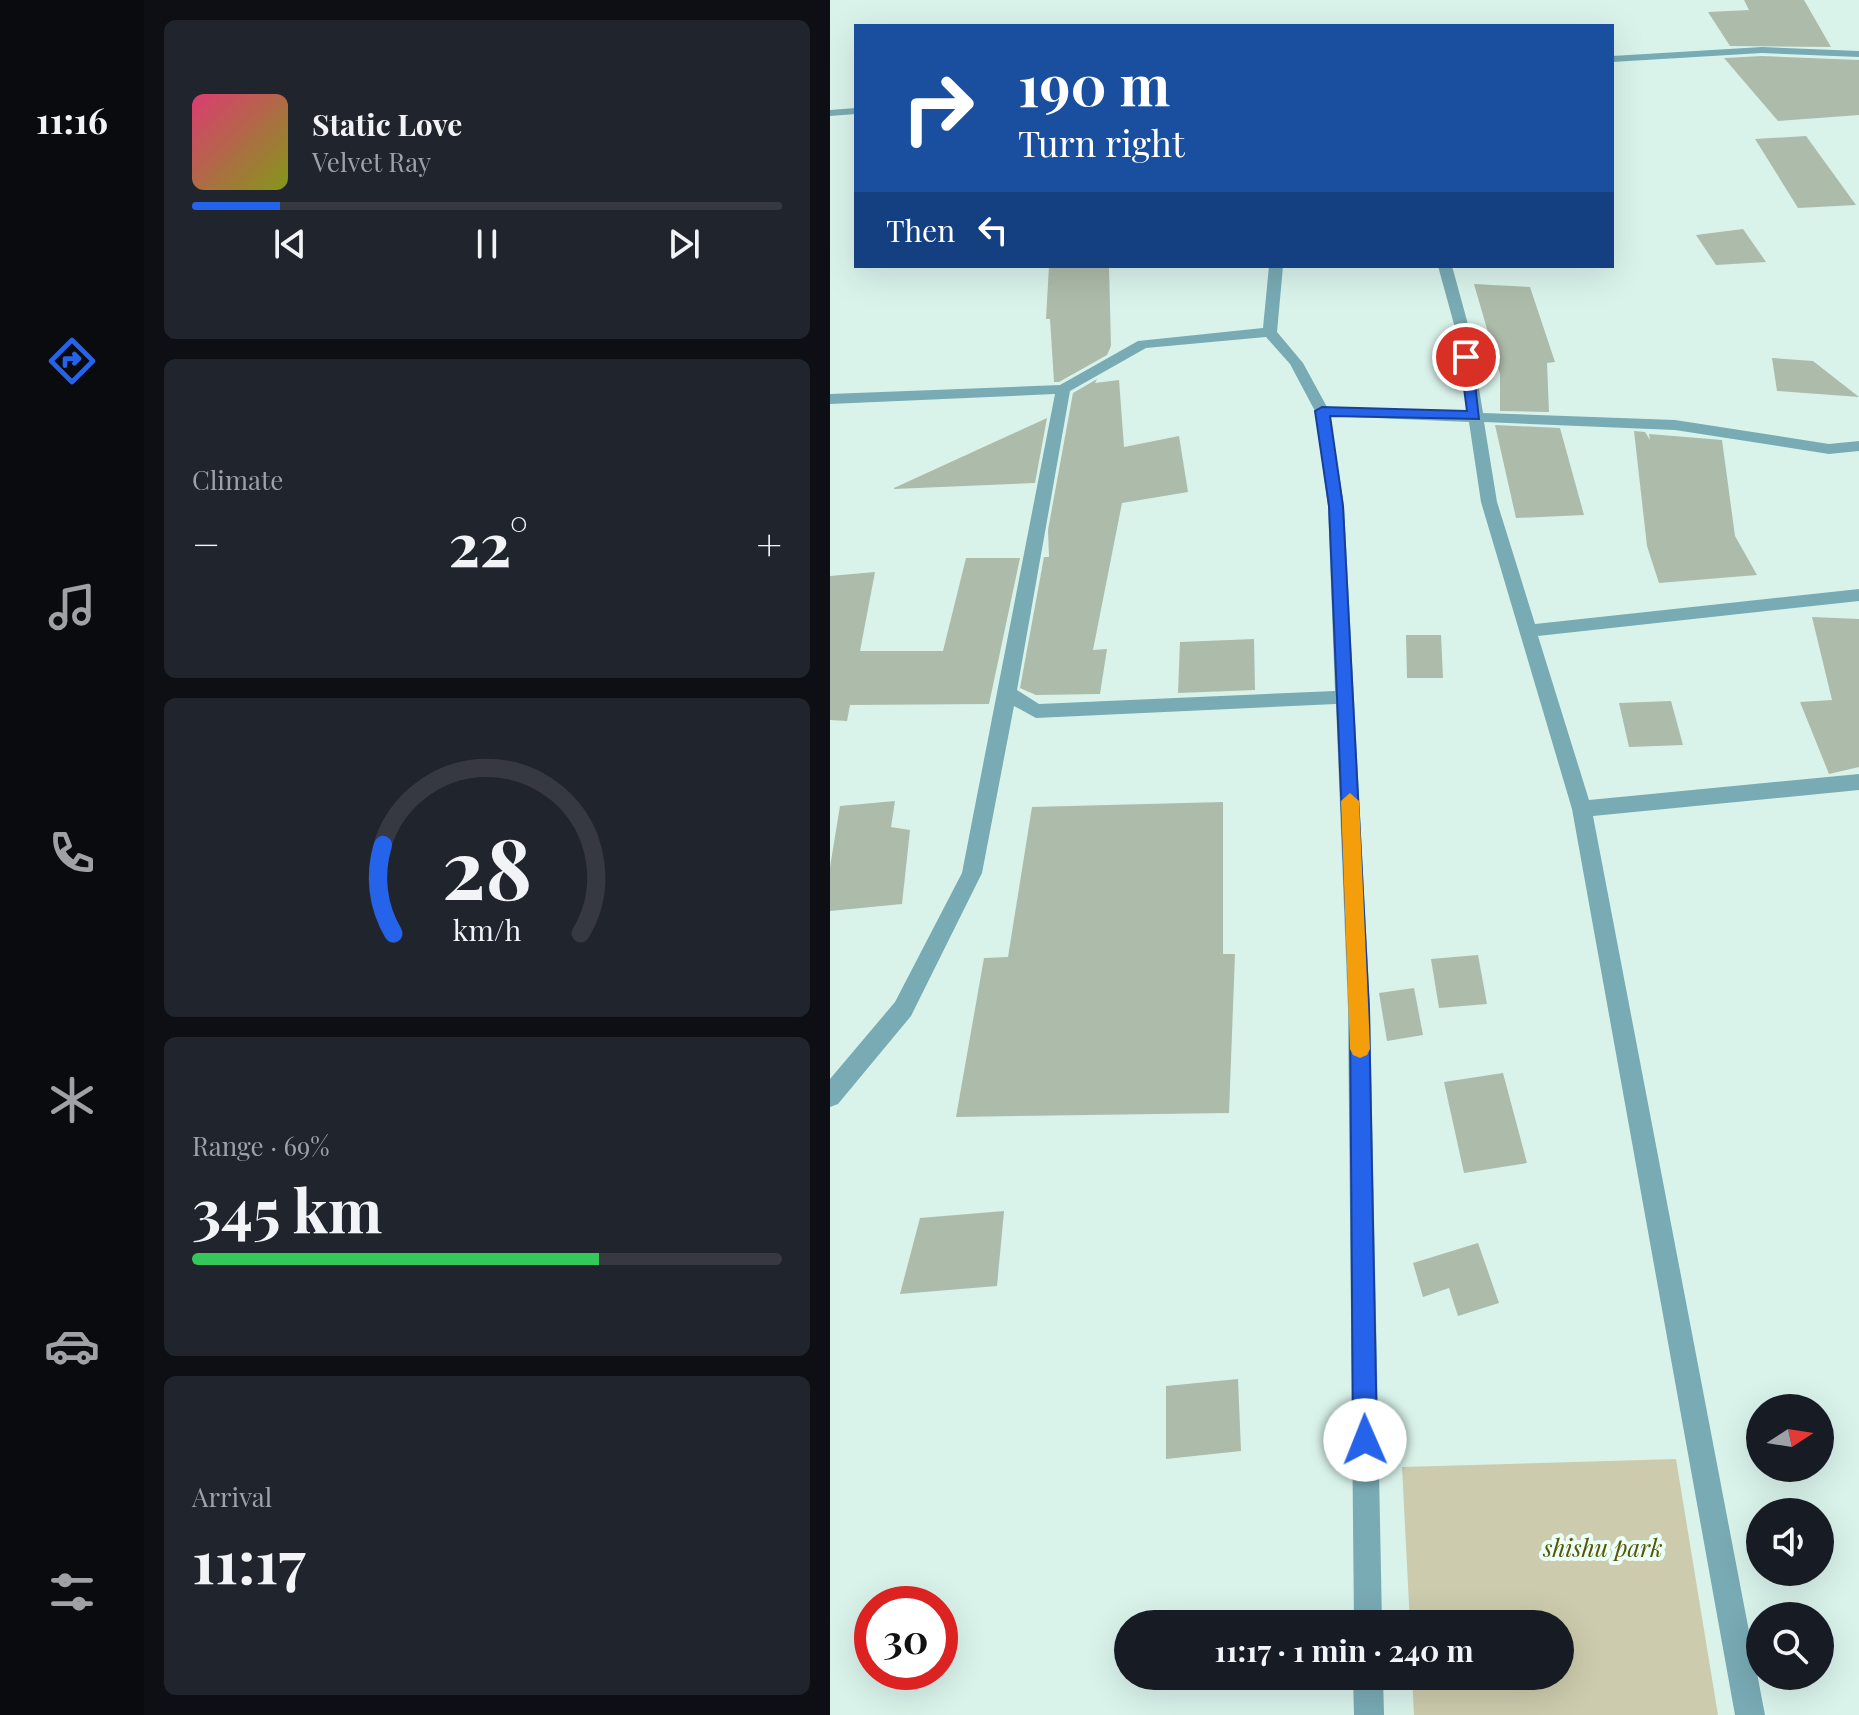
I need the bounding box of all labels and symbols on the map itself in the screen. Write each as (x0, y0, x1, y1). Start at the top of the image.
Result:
pin (1432, 323, 1500, 391)
north arrow (1746, 1394, 1834, 1482)
position arrow (1323, 1398, 1407, 1482)
park label: shishu park (1542, 1531, 1663, 1563)
speed limit sign: 30 (854, 1586, 958, 1690)

